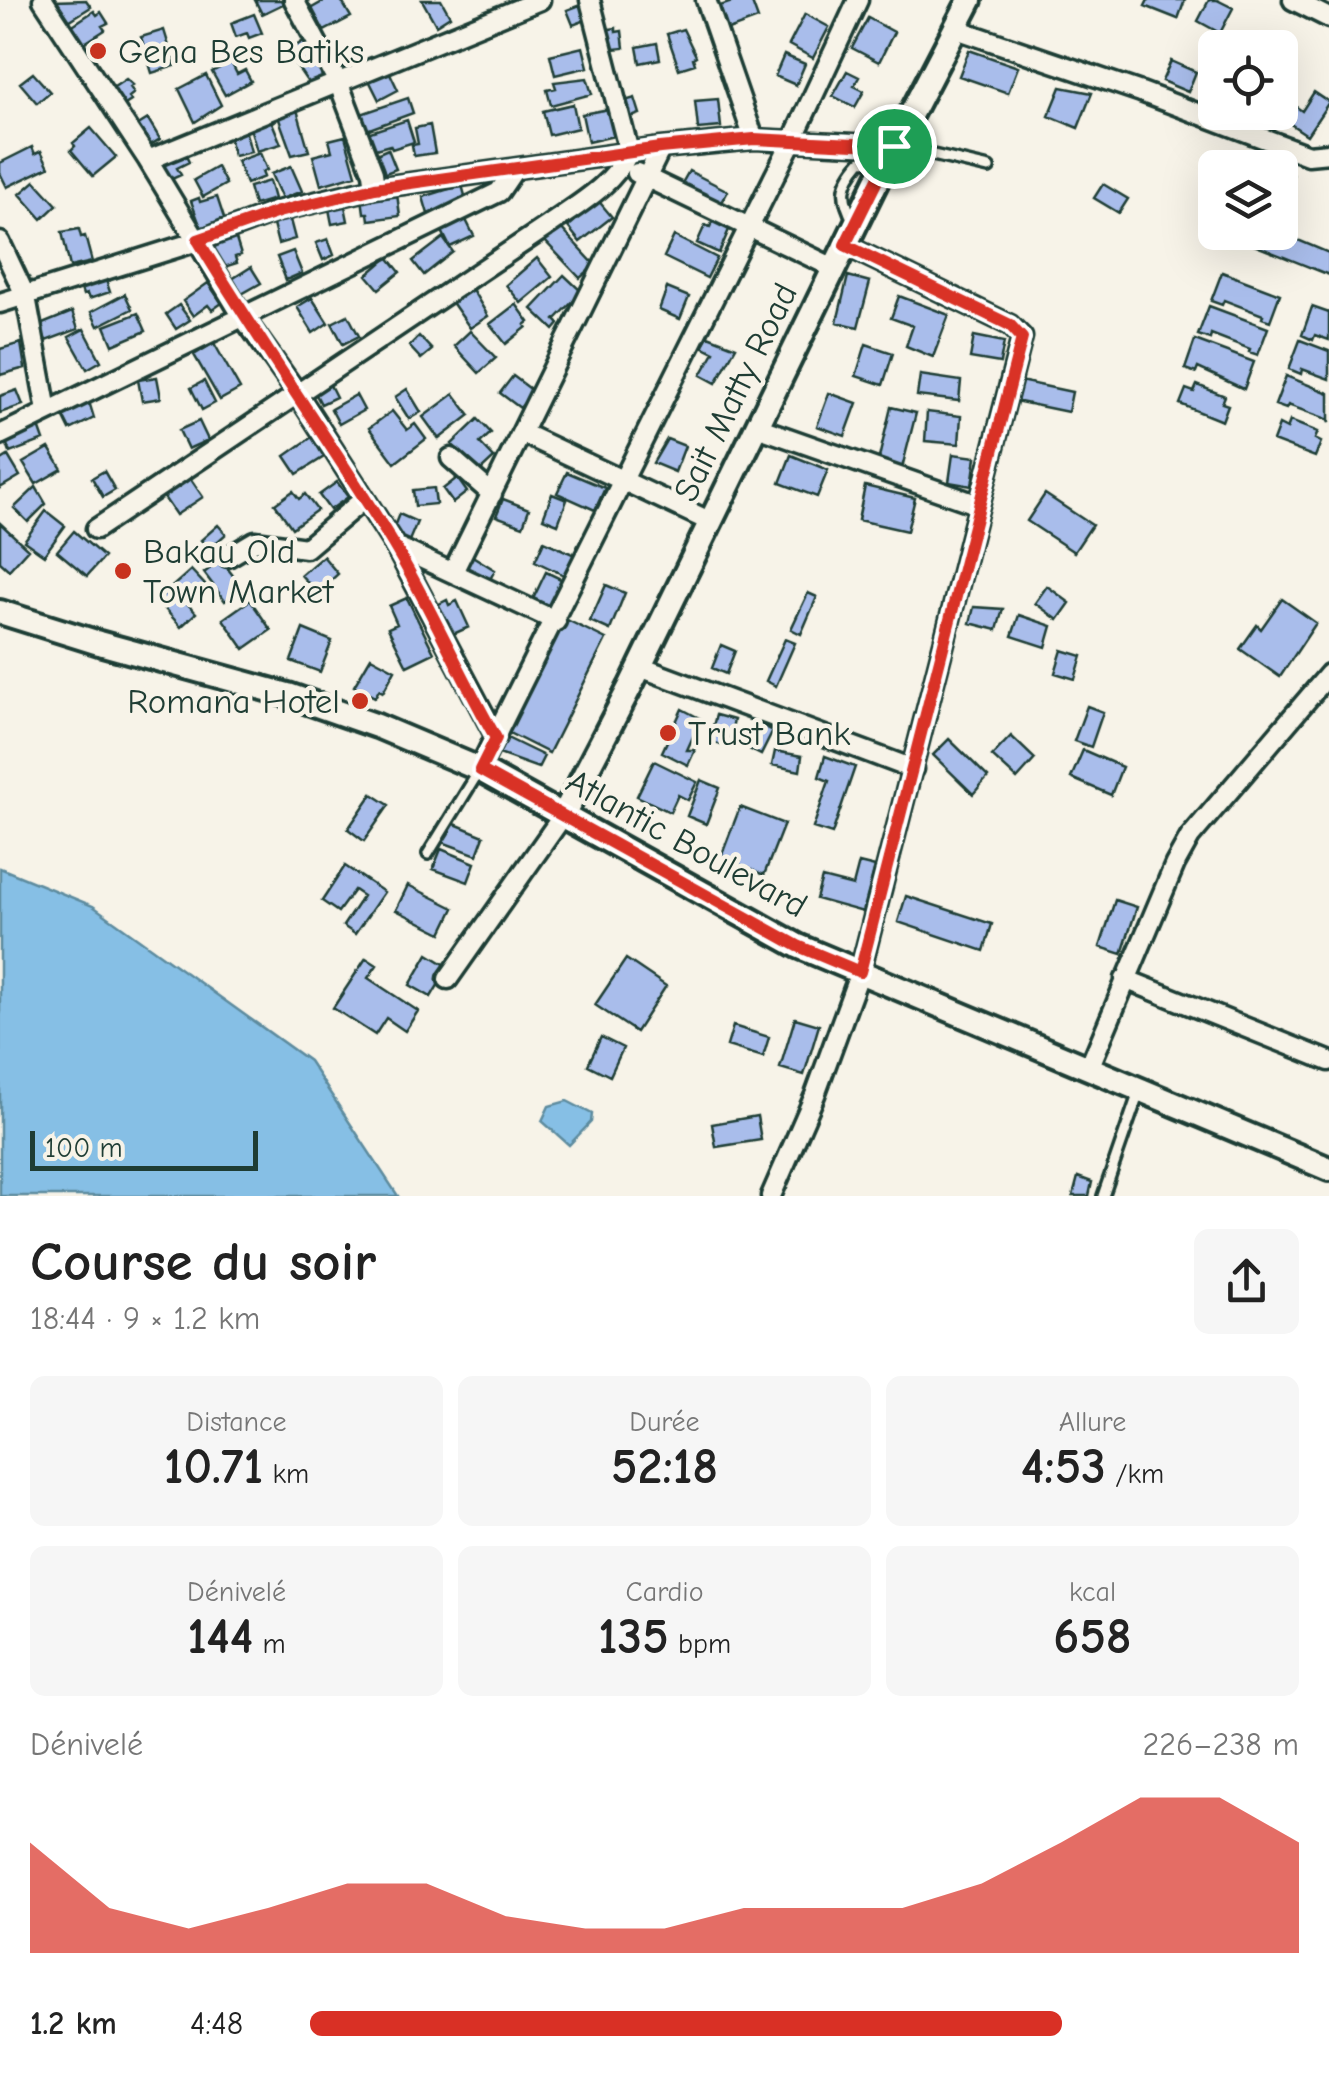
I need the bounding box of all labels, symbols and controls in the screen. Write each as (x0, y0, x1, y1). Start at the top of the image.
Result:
map controls (1198, 30, 1298, 250)
button: locate (1198, 30, 1298, 130)
place label: Gena Bes Batiks (118, 31, 364, 72)
marker: Gena Bes Batiks (87, 40, 109, 62)
pin (852, 104, 937, 189)
icon: arrive (867, 119, 922, 174)
button: layers (1198, 150, 1298, 250)
street label: Sait Matty Road (665, 277, 806, 508)
place label: Bakau Old Town Market (143, 531, 334, 612)
marker: Bakau Old Town Market (112, 560, 134, 582)
place label: Romana Hotel (127, 681, 340, 722)
marker: Romana Hotel (349, 690, 371, 712)
place label: Trust Bank (688, 713, 850, 754)
marker: Trust Bank (657, 722, 679, 744)
street label: Atlantic Boulevard (559, 760, 814, 926)
scale bar (30, 1126, 258, 1170)
text: 100 m (45, 1132, 123, 1164)
button: share (1194, 1229, 1299, 1334)
text: Course du soir (30, 1230, 376, 1294)
text: 18:44 · 9 × 1.2 km (30, 1300, 260, 1337)
text: Distance (186, 1406, 287, 1438)
text: Durée (629, 1406, 700, 1438)
text: Allure (1059, 1406, 1126, 1438)
text: 10.71 (164, 1438, 263, 1496)
text: 52:18 (611, 1438, 718, 1496)
text: 4:53 (1021, 1438, 1106, 1496)
text: km (263, 1458, 309, 1490)
text: /km (1106, 1458, 1164, 1490)
text: Dénivelé (187, 1576, 286, 1608)
text: Cardio (626, 1576, 703, 1608)
text: kcal (1069, 1576, 1116, 1608)
text: 144 (187, 1608, 253, 1666)
text: 135 (598, 1608, 669, 1666)
text: 658 (1053, 1608, 1132, 1666)
text: m (253, 1628, 286, 1660)
text: bpm (669, 1628, 731, 1660)
text: Dénivelé (30, 1726, 143, 1763)
text: 226–238 m (1142, 1726, 1299, 1763)
text: 1.2 km (30, 2005, 117, 2042)
text: 4:48 (190, 2005, 243, 2042)

